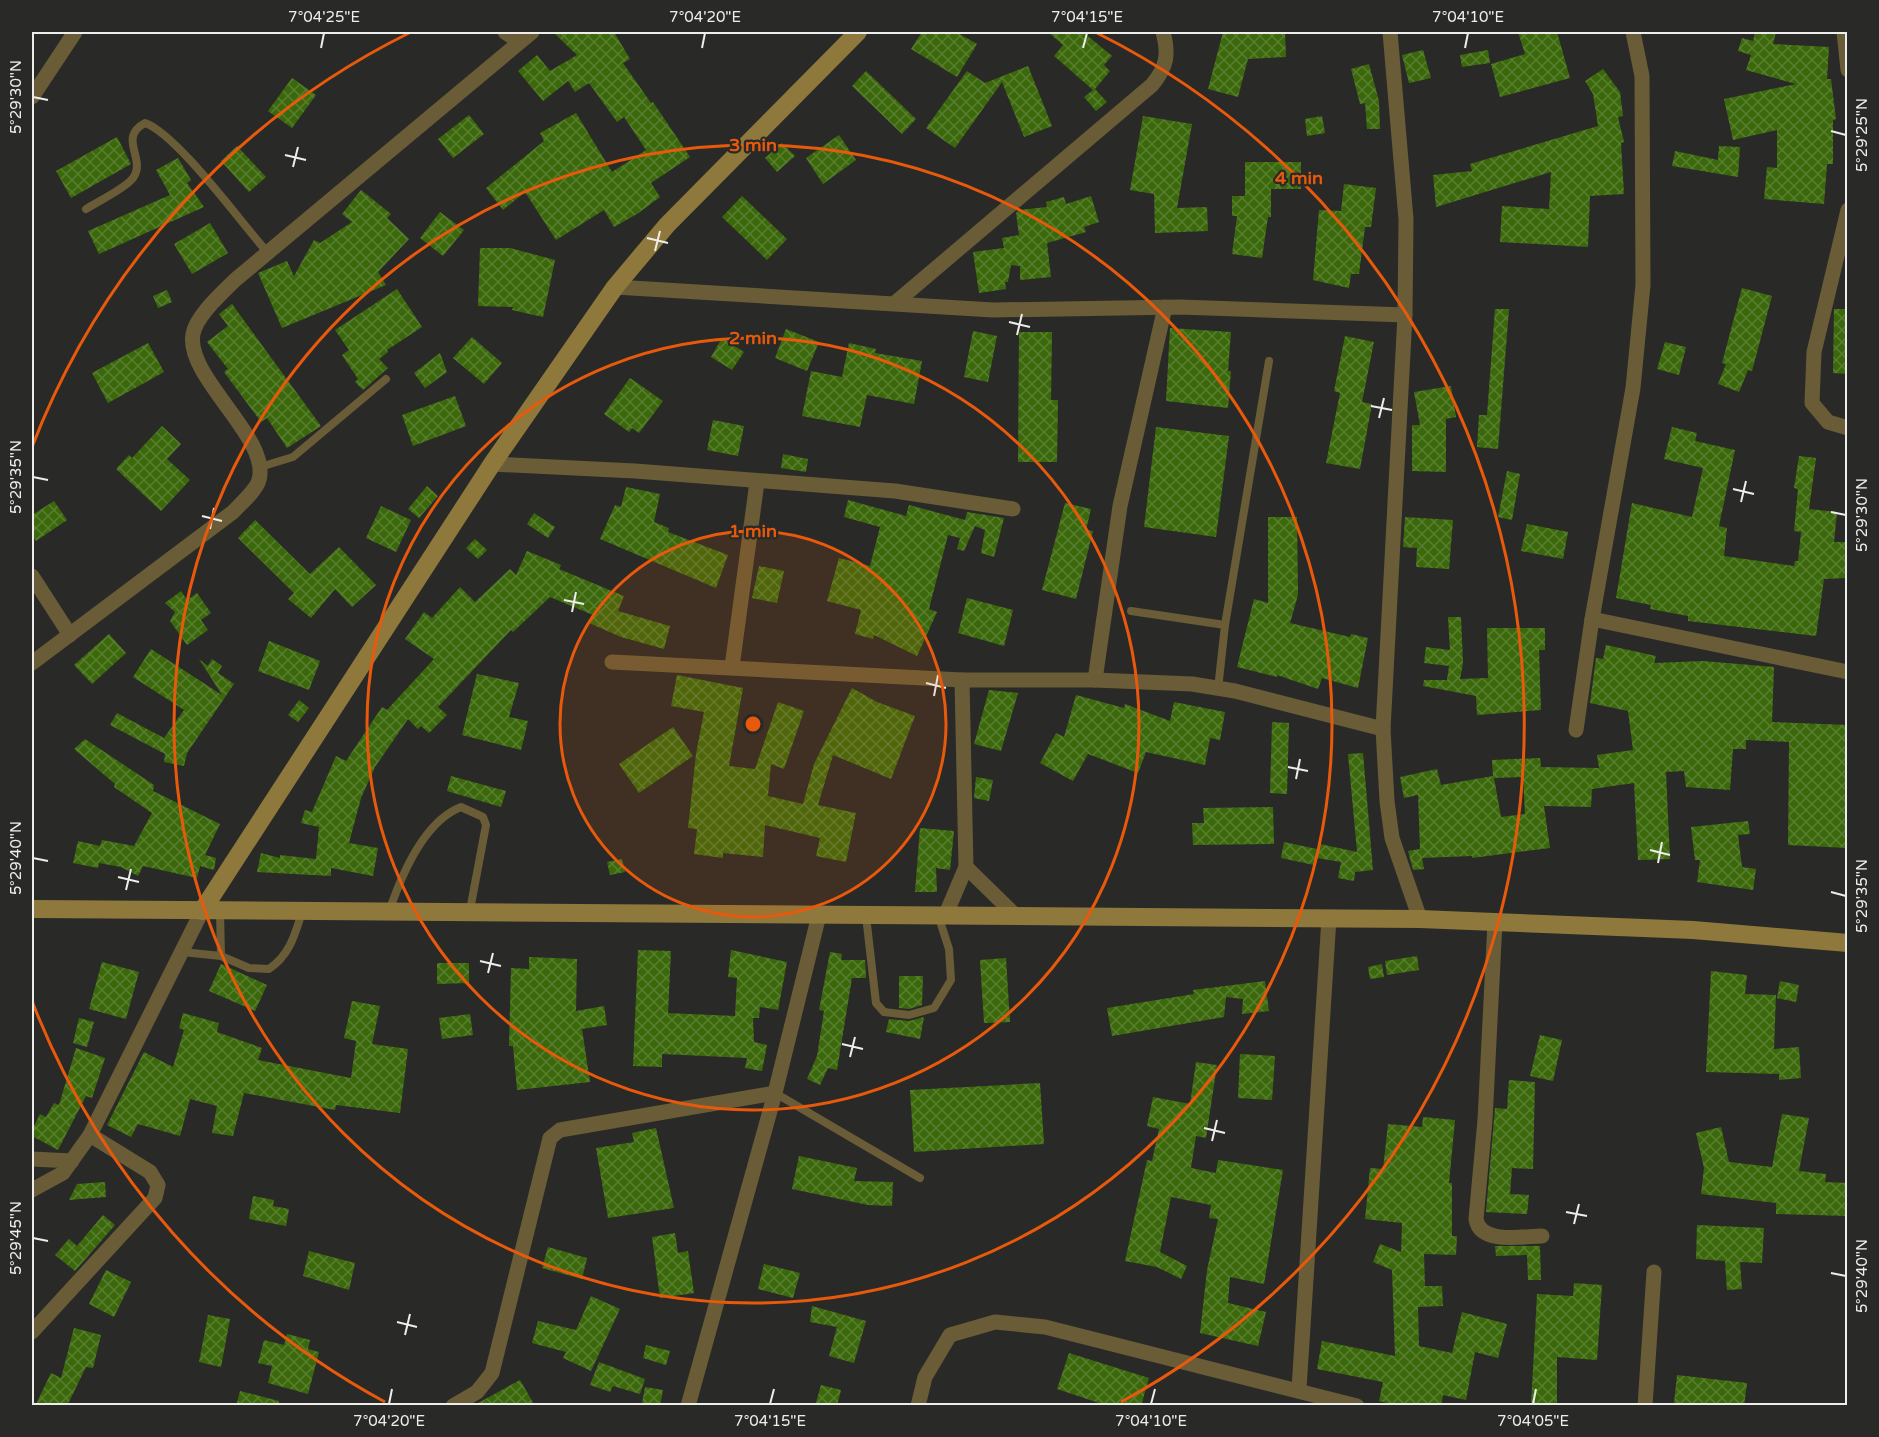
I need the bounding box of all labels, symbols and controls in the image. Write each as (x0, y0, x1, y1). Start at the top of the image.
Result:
text: 7°04'25"E (288, 8, 360, 26)
text: 7°04'20"E (669, 8, 741, 26)
text: 7°04'15"E (1051, 8, 1123, 26)
text: 7°04'10"E (1432, 8, 1504, 26)
text: 5°29'30"N (7, 60, 25, 134)
text: 5°29'25"N (1853, 98, 1871, 172)
text: 3 min (729, 134, 777, 156)
text: 4 min (1275, 167, 1323, 189)
text: 2 min (729, 327, 777, 349)
text: 5°29'35"N (7, 440, 25, 514)
text: 5°29'30"N (1853, 478, 1871, 552)
text: 1 min (729, 520, 777, 542)
centre of rings (743, 714, 763, 734)
text: 5°29'40"N (7, 821, 25, 895)
text: 5°29'35"N (1853, 859, 1871, 933)
text: 5°29'45"N (7, 1201, 25, 1275)
text: 5°29'40"N (1853, 1239, 1871, 1313)
text: 7°04'20"E (353, 1412, 425, 1430)
text: 7°04'15"E (734, 1412, 806, 1430)
text: 7°04'10"E (1115, 1412, 1187, 1430)
text: 7°04'05"E (1497, 1412, 1569, 1430)

